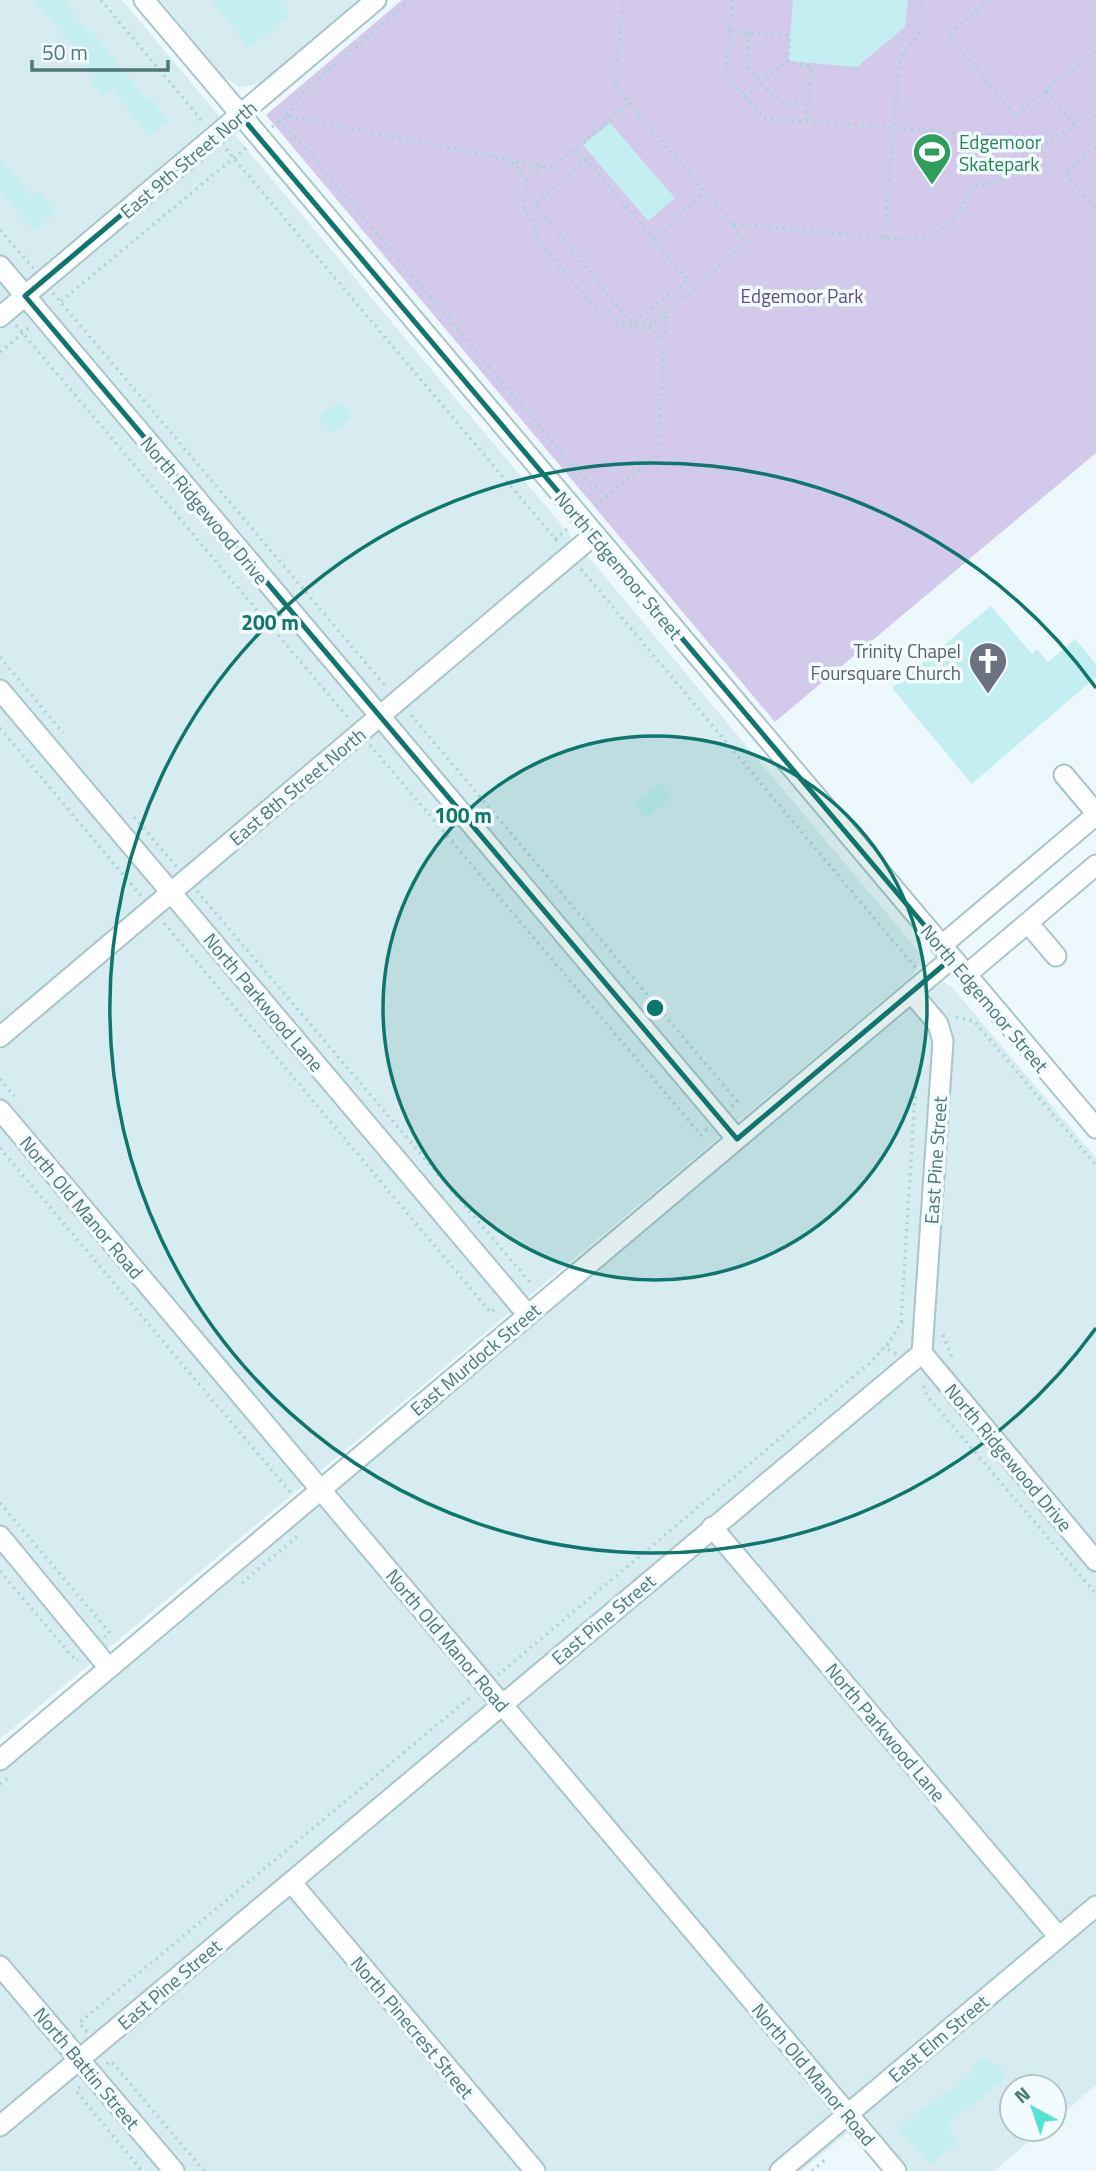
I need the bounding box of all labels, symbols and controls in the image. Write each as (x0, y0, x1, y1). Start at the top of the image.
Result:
scale bar (32, 28, 168, 72)
text: 50 m (42, 36, 88, 68)
street label: East 9th Street North (113, 93, 263, 225)
place label: Edgemoor Skatepark (959, 127, 1042, 178)
sports icon: Edgemoor Skatepark (911, 131, 953, 186)
park label: Edgemoor Park (741, 281, 863, 310)
street label: North Ridgewood Drive (134, 430, 276, 590)
street label: North Edgemoor Street (548, 484, 690, 646)
text: 200 m (241, 606, 299, 638)
place label: Trinity Chapel Foursquare Church (811, 636, 961, 687)
church icon: Trinity Chapel Foursquare Church (967, 640, 1009, 695)
street label: East 8th Street North (222, 720, 372, 852)
text: 100 m (434, 799, 492, 831)
street label: North Edgemoor Street (914, 917, 1056, 1079)
street label: North Parkwood Lane (197, 926, 331, 1078)
centre of rings (643, 996, 667, 1020)
street label: East Pine Street (916, 1095, 954, 1225)
street label: North Old Manor Road (13, 1129, 151, 1285)
street label: East Murdock Street (403, 1295, 547, 1422)
street label: North Ridgewood Drive (938, 1377, 1080, 1537)
street label: North Old Manor Road (379, 1562, 517, 1718)
street label: East Pine Street (545, 1567, 662, 1671)
street label: North Parkwood Lane (819, 1656, 953, 1808)
street label: East Pine Street (111, 1932, 228, 2036)
street label: North Pinecrest Street (344, 1949, 482, 2105)
street label: East Elm Street (881, 1987, 995, 2089)
street label: North Old Manor Road (745, 1996, 883, 2152)
street label: North Battin Street (27, 2000, 147, 2136)
north arrow (998, 2073, 1068, 2143)
text: N (1007, 2079, 1036, 2110)

